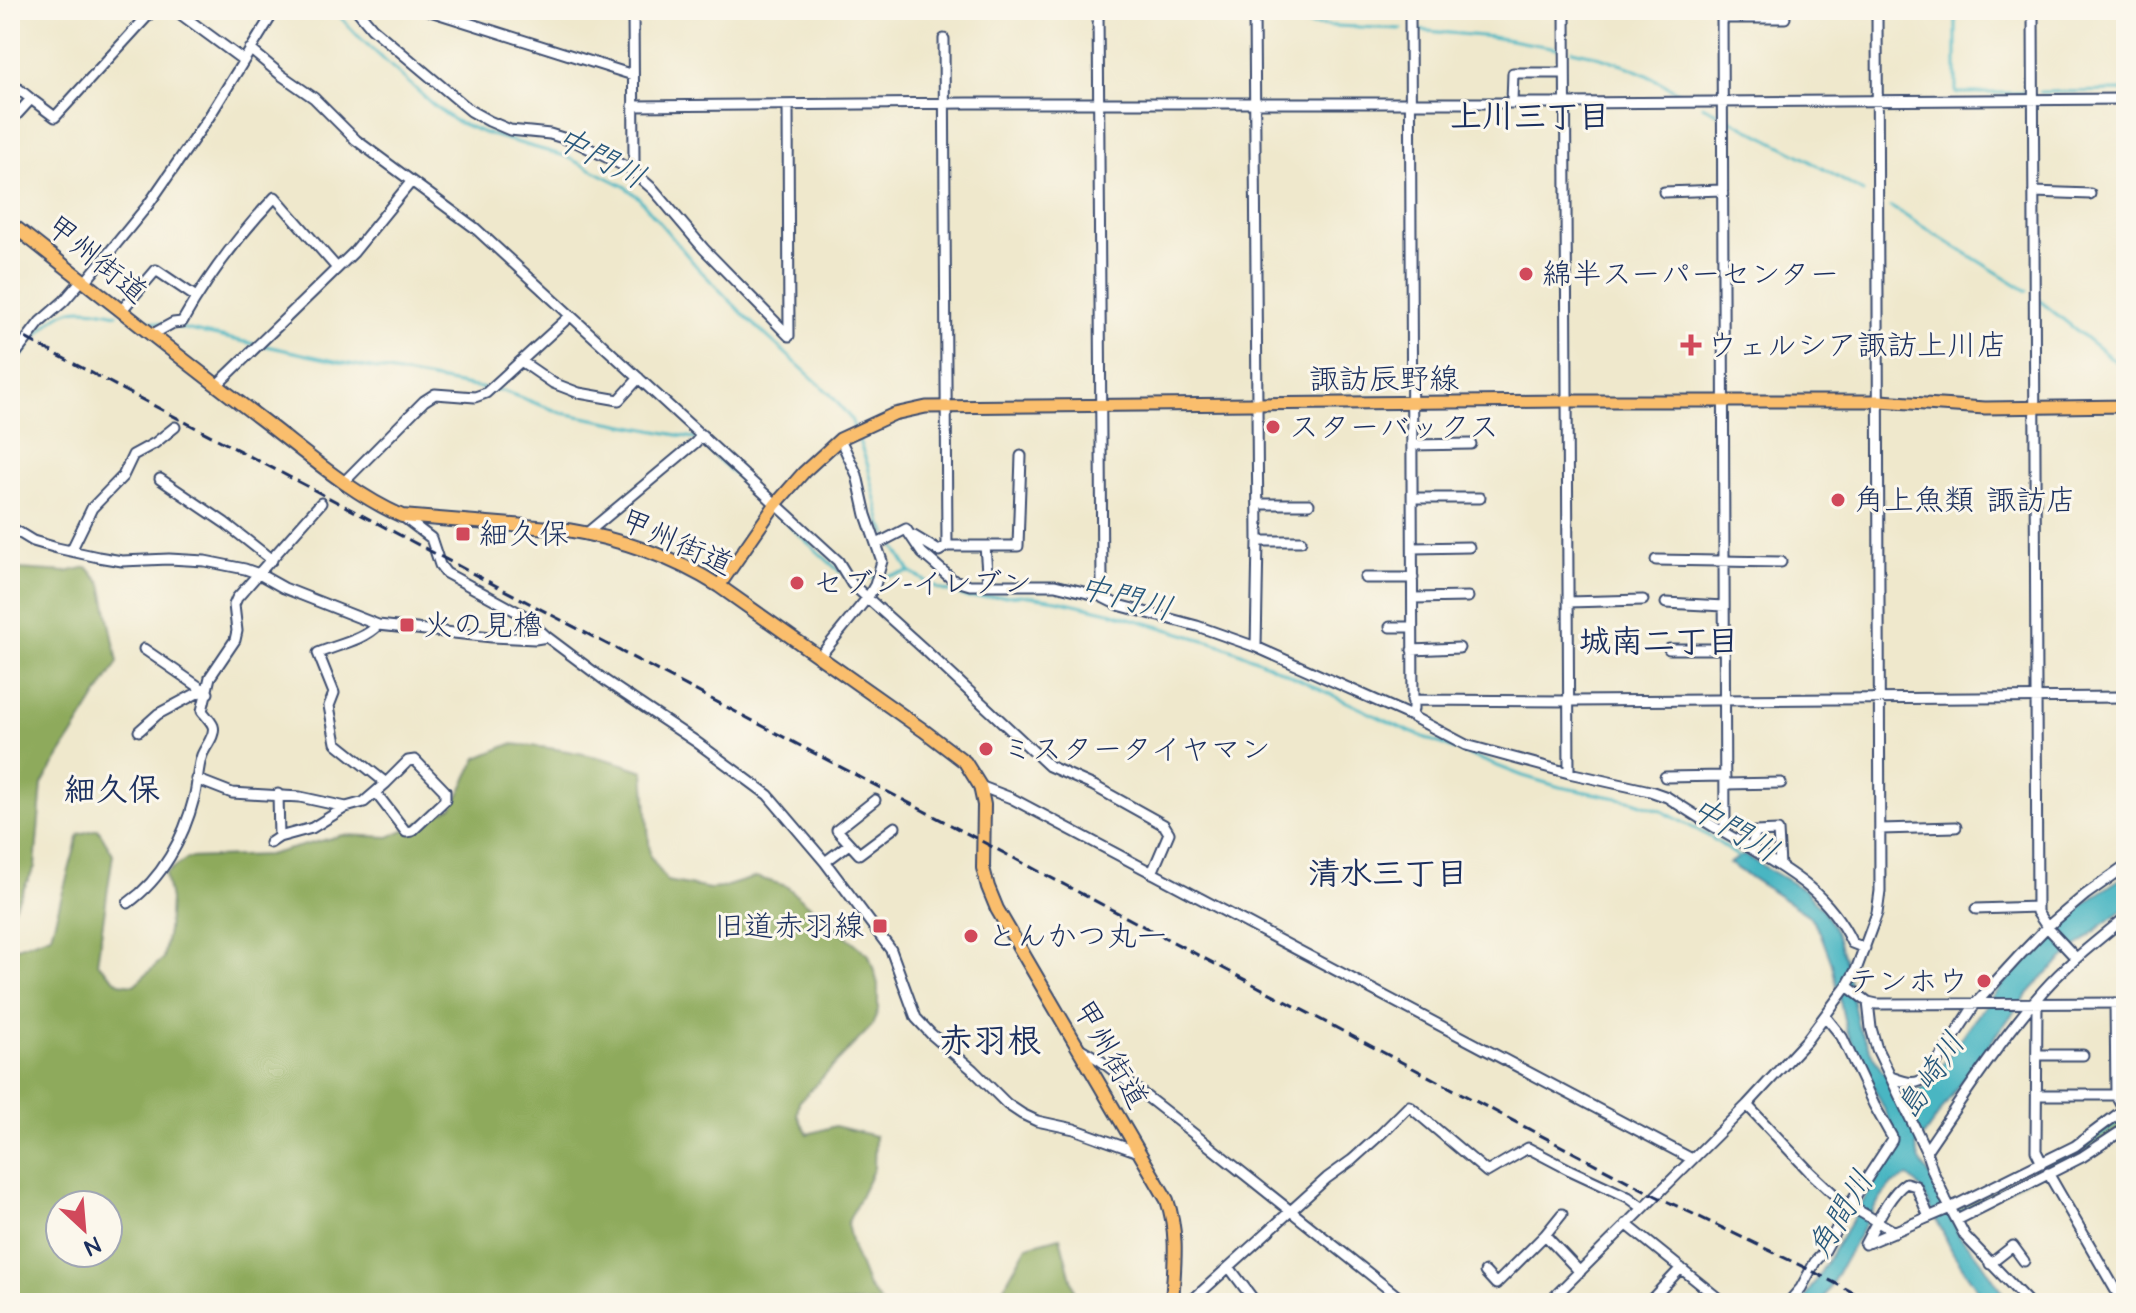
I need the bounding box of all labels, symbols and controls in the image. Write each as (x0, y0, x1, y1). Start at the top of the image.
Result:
district label: 上川三丁目 (1450, 95, 1610, 140)
water label: 中門川 (547, 116, 653, 201)
street label: 甲州街道 (37, 206, 156, 314)
place label: 綿半スーパーセンター (1542, 254, 1840, 296)
marker: 綿半スーパーセンター (1517, 265, 1535, 283)
place label: ウェルシア諏訪上川店 (1707, 325, 2007, 367)
marker: ウェルシア諏訪上川店 (1682, 336, 1700, 354)
street label: 諏訪辰野線 (1309, 359, 1459, 401)
place label: スターバックス (1289, 407, 1499, 449)
marker: スターバックス (1264, 418, 1282, 436)
place label: 角上魚類 諏訪店 (1854, 480, 2076, 522)
marker: 角上魚類 諏訪店 (1829, 491, 1847, 509)
street label: 甲州街道 (613, 499, 740, 587)
place label: 細久保 (479, 514, 569, 556)
marker: 細久保 (454, 525, 472, 543)
place label: セブン-イレブン (813, 563, 1032, 605)
water label: 中門川 (1073, 564, 1178, 633)
marker: セブン-イレブン (788, 574, 806, 592)
place label: 火の見櫓 (423, 605, 543, 647)
marker: 火の見櫓 (398, 616, 416, 634)
district label: 城南二丁目 (1579, 620, 1739, 665)
place label: ミスタータイヤマン (1002, 729, 1271, 771)
marker: ミスタータイヤマン (977, 740, 995, 758)
district label: 細久保 (64, 768, 160, 813)
water label: 中門川 (1681, 786, 1787, 874)
district label: 清水三丁目 (1308, 852, 1468, 897)
place label: 旧道赤羽線 (714, 906, 864, 948)
place label: とんかつ丸一 (987, 916, 1167, 958)
marker: 旧道赤羽線 (871, 917, 889, 935)
marker: とんかつ丸一 (962, 927, 980, 945)
place label: テンホウ (1848, 961, 1968, 1003)
marker: テンホウ (1975, 972, 1993, 990)
street label: 甲州街道 (1062, 992, 1158, 1117)
district label: 赤羽根 (939, 1018, 1041, 1066)
water label: 島崎川 (1886, 1023, 1977, 1128)
water label: 角間川 (1797, 1162, 1885, 1268)
north arrow (44, 1189, 124, 1269)
text: N (79, 1229, 105, 1263)

